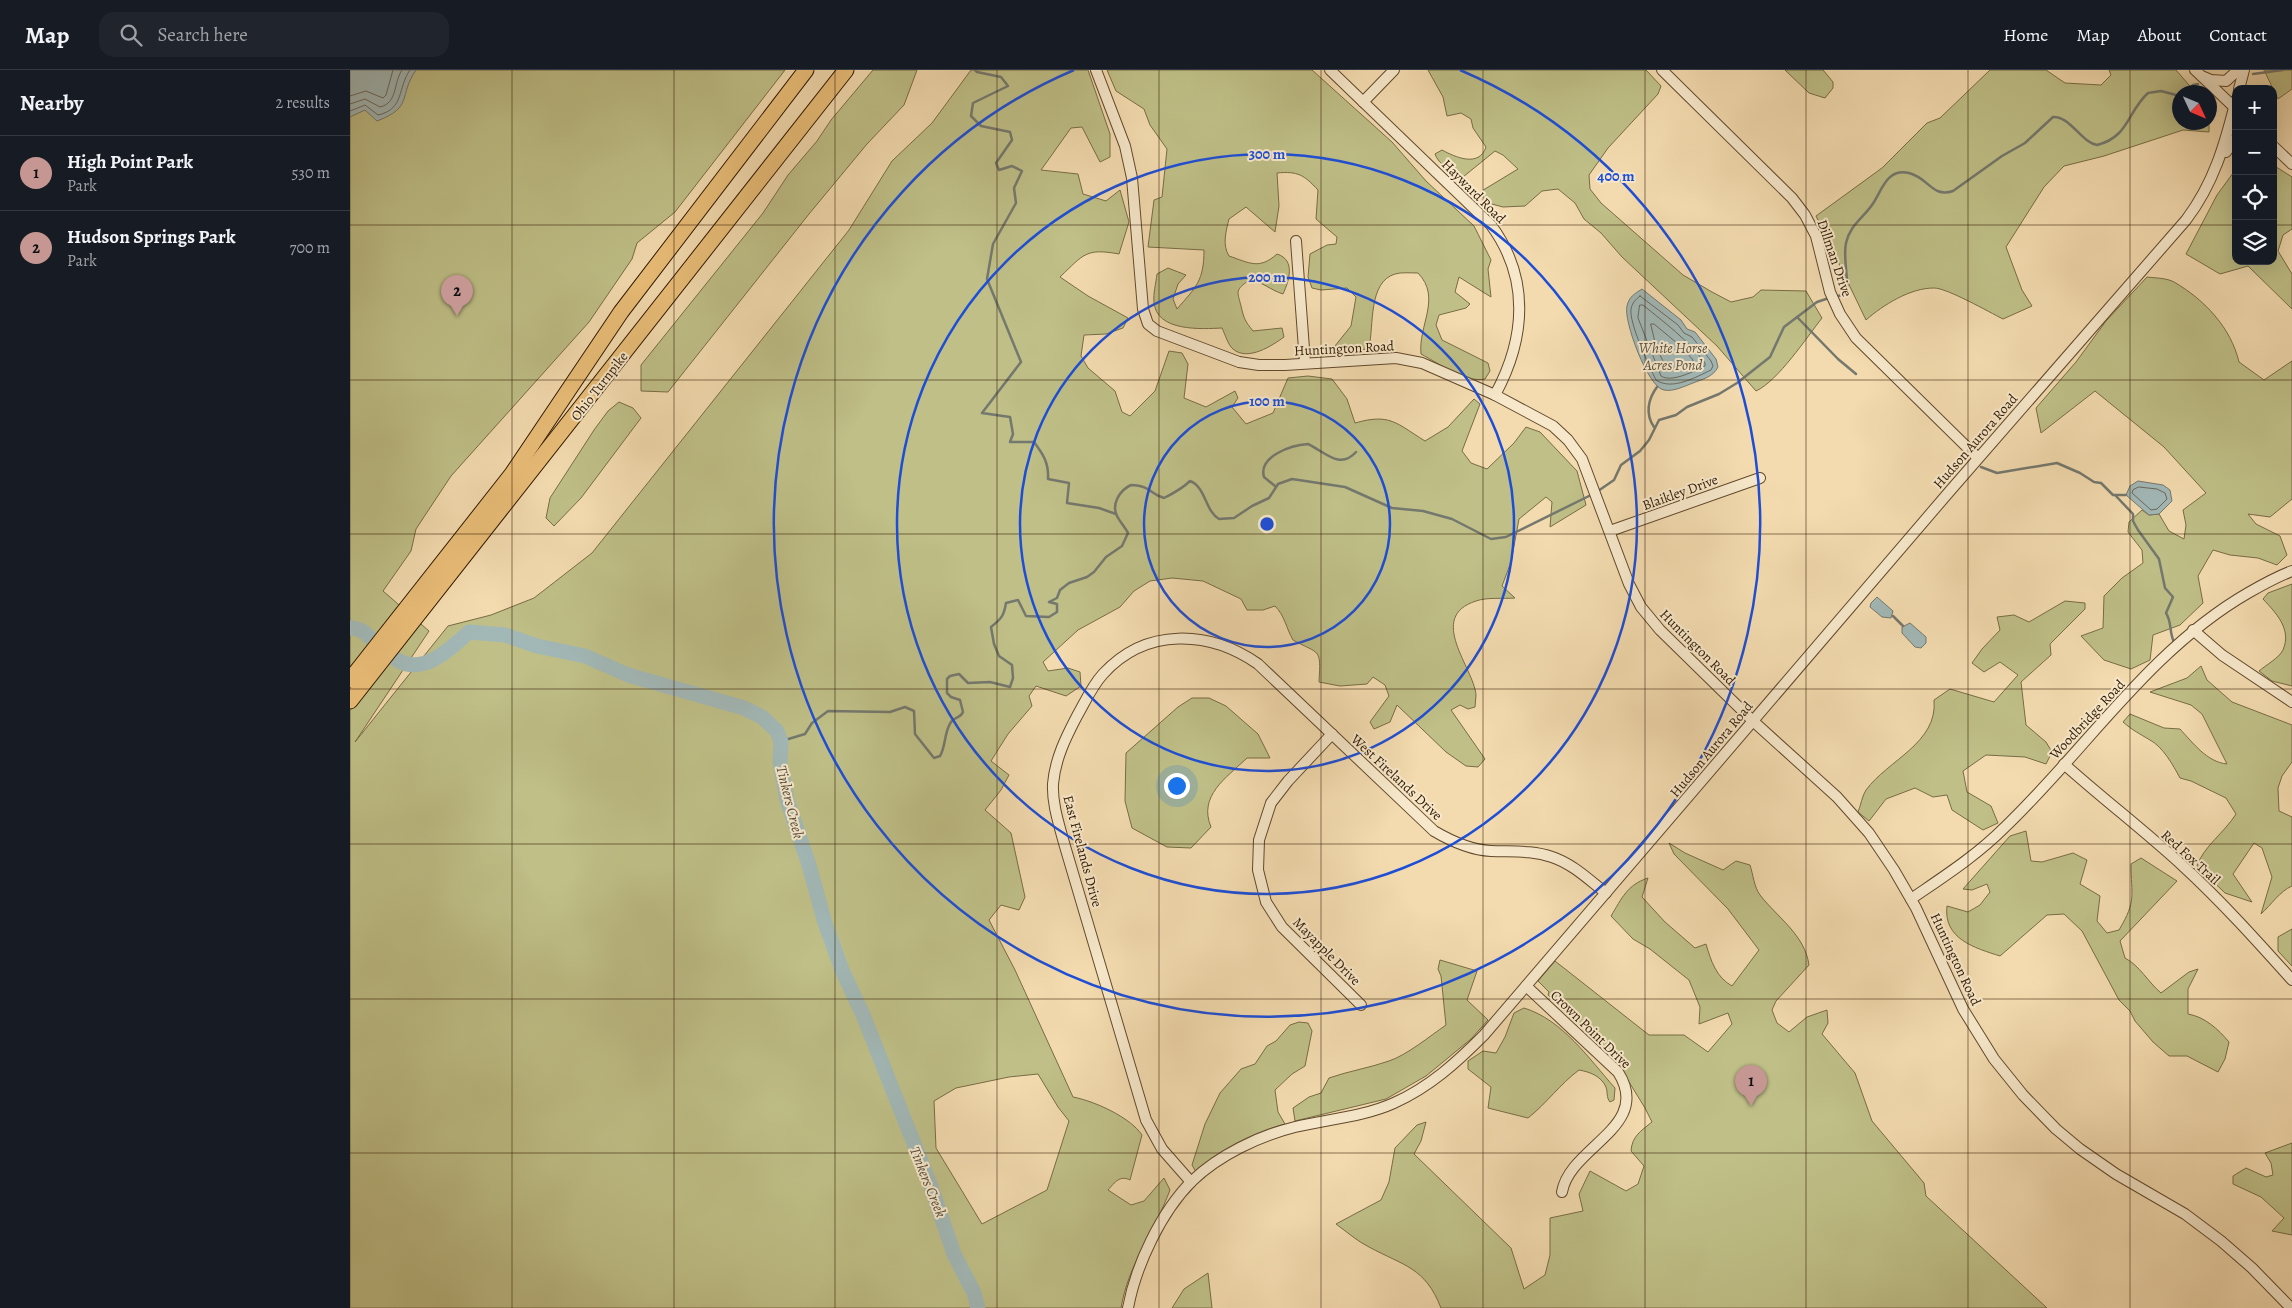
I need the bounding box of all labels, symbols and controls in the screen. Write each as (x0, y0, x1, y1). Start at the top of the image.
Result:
search box (99, 12, 449, 57)
text: Map (25, 19, 69, 51)
icon: search (117, 21, 145, 49)
text: Search here (157, 22, 248, 48)
text: Home (2003, 23, 2048, 47)
text: Map (2076, 23, 2109, 47)
text: About (2137, 23, 2181, 47)
text: Contact (2209, 23, 2267, 47)
north arrow (2172, 85, 2217, 130)
map controls (2232, 85, 2277, 265)
button: + (2232, 85, 2277, 130)
text: Nearby (20, 89, 83, 117)
text: 2 results (275, 92, 330, 114)
button: − (2232, 130, 2277, 175)
text: 300 m (1249, 144, 1286, 164)
text: High Point Park (67, 149, 193, 175)
street label: Hayward Road (1437, 155, 1510, 228)
text: 1 (33, 162, 39, 184)
text: 530 m (291, 162, 330, 184)
text: 400 m (1597, 166, 1635, 186)
text: Park (67, 175, 97, 197)
button: locate (2232, 175, 2277, 220)
street label: Dillman Drive (1812, 217, 1857, 299)
button: layers (2232, 220, 2277, 265)
text: Hudson Springs Park (67, 224, 236, 250)
text: 2 (32, 237, 40, 259)
text: 700 m (290, 237, 330, 259)
text: Park (67, 250, 97, 272)
text: 200 m (1248, 267, 1286, 287)
pin: 2 (441, 275, 473, 316)
street label: Huntington Road (1293, 336, 1395, 361)
water label: White Horse Acres Pond (1639, 338, 1708, 375)
street label: Ohio Turnpike (566, 348, 632, 425)
street label: Hudson Aurora Road (1929, 389, 2022, 493)
text: 100 m (1249, 391, 1285, 411)
street label: Blaikley Drive (1640, 470, 1721, 515)
centre of rings (1258, 515, 1276, 533)
street label: Huntington Road (1655, 605, 1740, 690)
street label: Woodbridge Road (2045, 675, 2130, 764)
street label: Hudson Aurora Road (1666, 697, 1758, 801)
street label: West Firelands Drive (1346, 729, 1447, 825)
water label: Tinkers Creek (771, 763, 809, 841)
your location (1164, 773, 1190, 799)
street label: East Firelands Drive (1058, 793, 1107, 909)
street label: Red Fox Trail (2157, 826, 2225, 889)
street label: Huntington Road (1926, 910, 1986, 1009)
street label: Mayapple Drive (1288, 913, 1365, 990)
street label: Crown Point Drive (1546, 986, 1635, 1073)
pin: 1 (1735, 1065, 1767, 1106)
water label: Tinkers Creek (905, 1144, 951, 1221)

